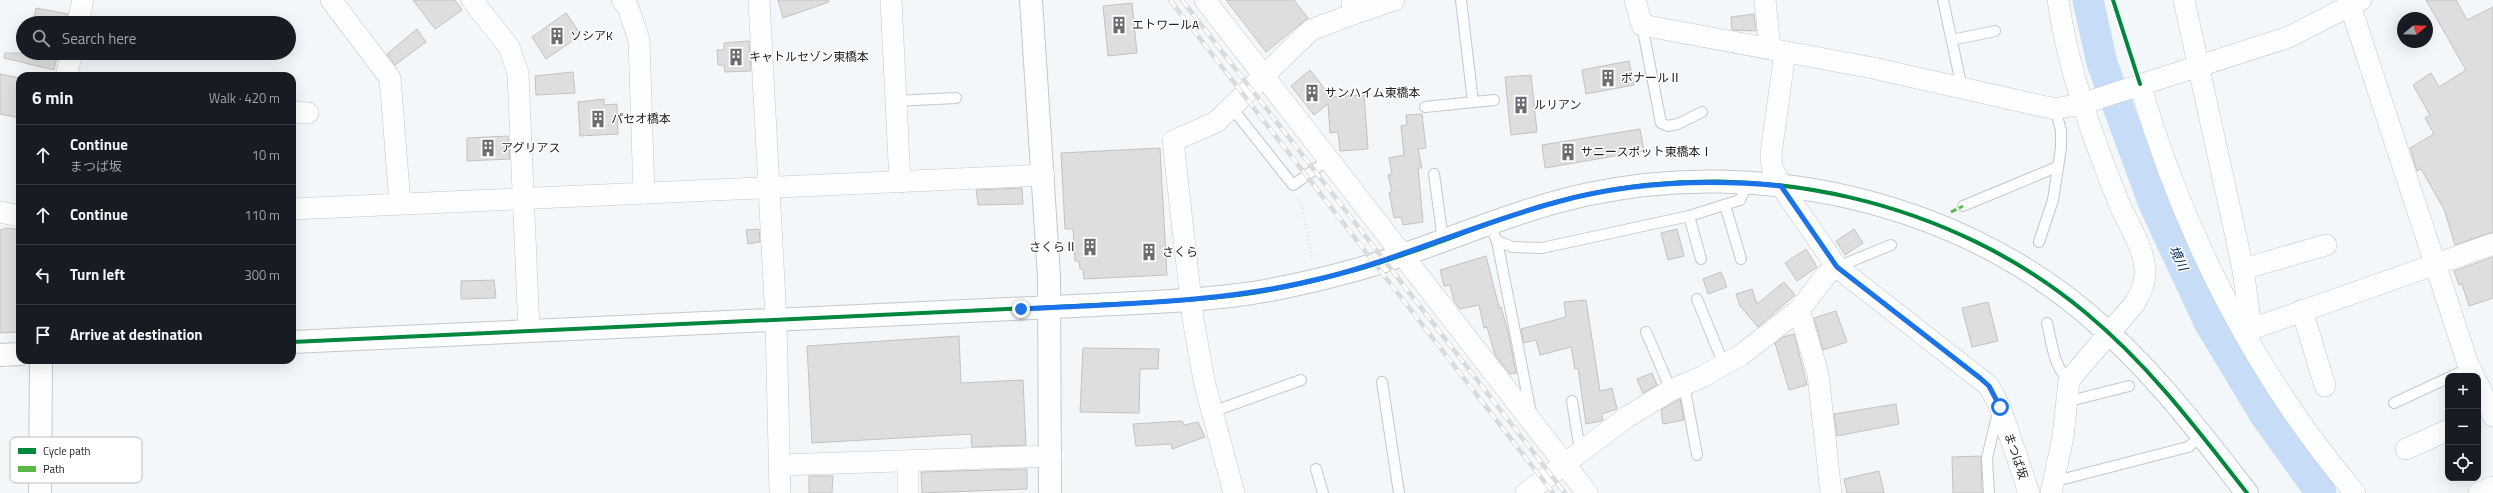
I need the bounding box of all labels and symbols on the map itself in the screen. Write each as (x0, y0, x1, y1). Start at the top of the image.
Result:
north arrow (2397, 12, 2433, 48)
building icon: エトワールA (1109, 15, 1129, 35)
place label: エトワールA (1132, 15, 1199, 34)
building icon: ソシアK (547, 26, 567, 46)
place label: ソシアK (570, 26, 613, 45)
building icon: キャトルセゾン東橋本 (726, 47, 746, 67)
place label: キャトルセゾン東橋本 (749, 47, 869, 66)
building icon: ボナールⅡ (1598, 68, 1618, 88)
place label: ボナールⅡ (1621, 68, 1681, 87)
building icon: サンハイム東橋本 (1302, 83, 1322, 103)
place label: サンハイム東橋本 (1325, 83, 1421, 102)
building icon: ルリアン (1511, 95, 1531, 115)
place label: ルリアン (1534, 95, 1582, 114)
building icon: パセオ橋本 (588, 109, 608, 129)
place label: パセオ橋本 (611, 109, 671, 128)
building icon: アグリアス (478, 138, 498, 158)
place label: アグリアス (501, 138, 560, 157)
building icon: サニースポット東橋本Ⅰ (1558, 142, 1578, 162)
place label: サニースポット東橋本Ⅰ (1581, 142, 1712, 161)
place label: さくらⅡ (1029, 237, 1077, 256)
building icon: さくらⅡ (1080, 237, 1100, 257)
building icon: さくら (1139, 242, 1159, 262)
place label: さくら (1162, 242, 1198, 261)
water label: 境川 (2164, 242, 2194, 276)
route end (1012, 300, 1030, 318)
route start (1991, 398, 2009, 416)
street label: まつば坂 (2000, 430, 2033, 482)
legend (10, 437, 142, 483)
text: Cycle path (43, 443, 91, 459)
text: Path (43, 461, 65, 477)

